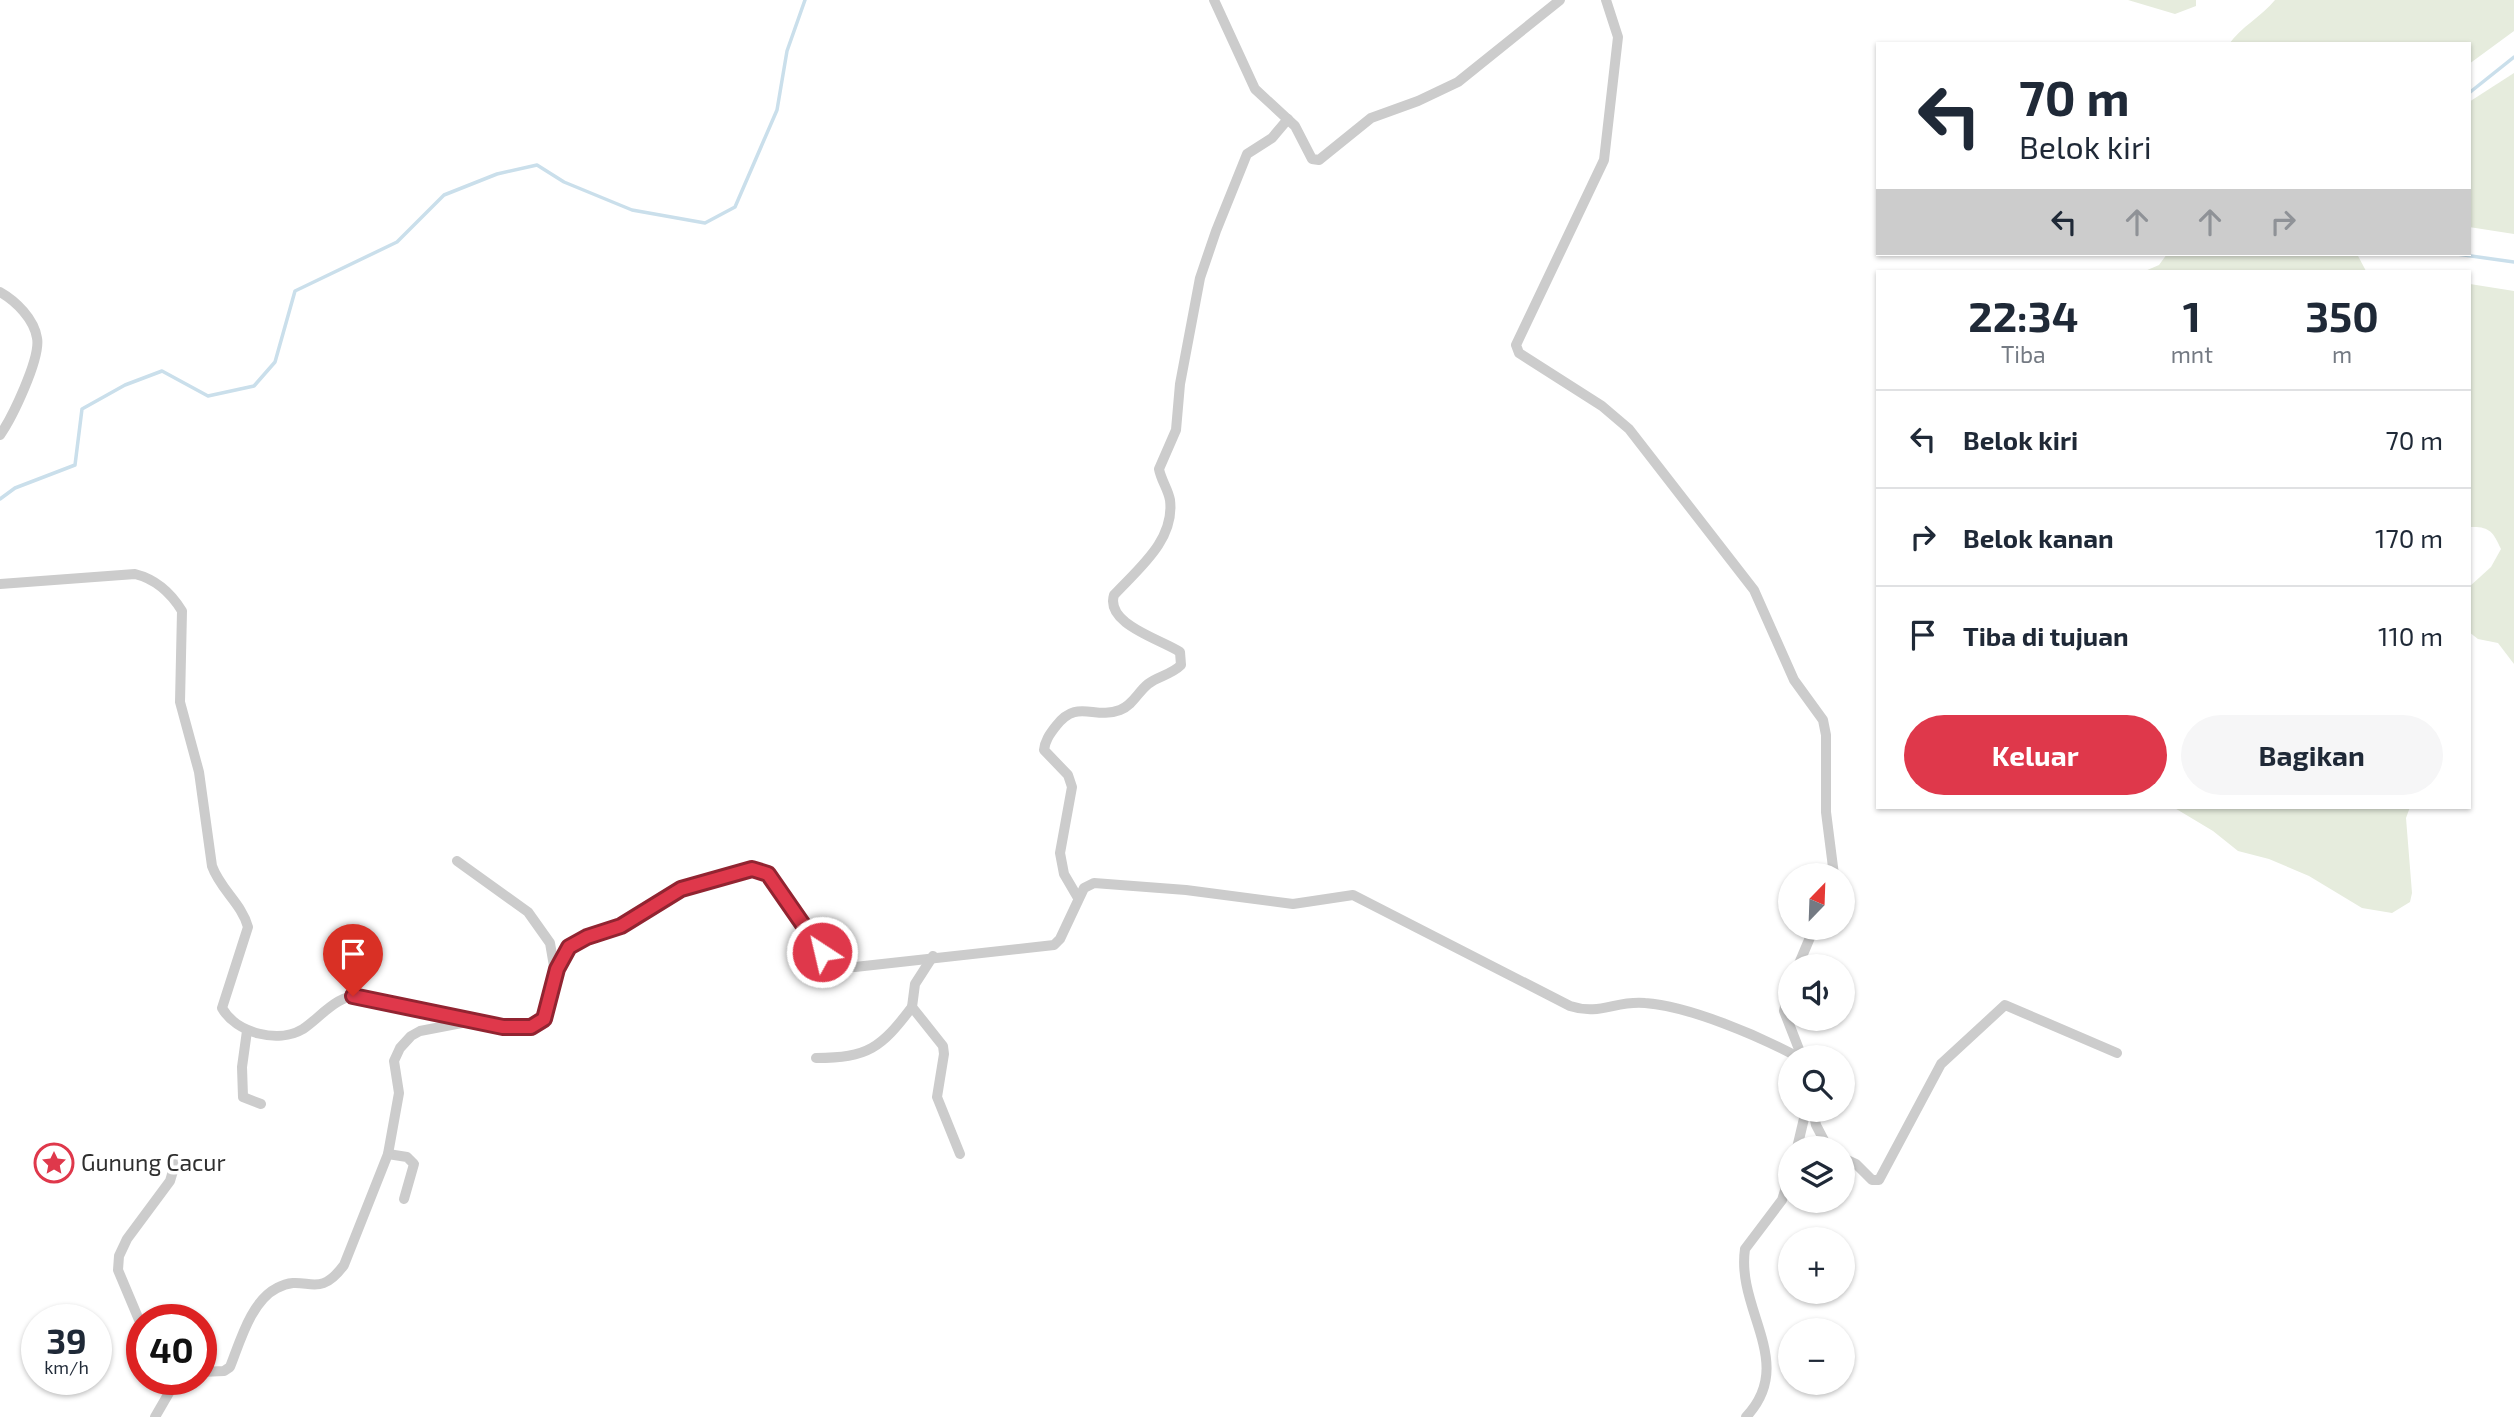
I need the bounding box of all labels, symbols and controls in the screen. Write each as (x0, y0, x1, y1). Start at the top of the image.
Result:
text: 70 m (2019, 67, 2130, 126)
icon: left (1904, 70, 1995, 161)
text: Belok kiri (2019, 127, 2152, 165)
icon: left (2045, 203, 2083, 241)
icon: ahead (2118, 203, 2156, 241)
icon: ahead (2191, 203, 2229, 241)
icon: right (2264, 203, 2302, 241)
text: 22:34 (1968, 290, 2078, 340)
text: 1 (2183, 290, 2201, 340)
text: 350 (2305, 290, 2379, 340)
text: Tiba (2001, 340, 2046, 368)
text: mnt (2171, 340, 2213, 368)
text: m (2332, 340, 2352, 368)
icon: left (1904, 420, 1942, 458)
text: Belok kiri (1963, 424, 2078, 455)
text: 70 m (2385, 424, 2443, 455)
icon: right (1904, 518, 1942, 556)
text: Belok kanan (1963, 522, 2114, 553)
text: 170 m (2375, 522, 2443, 553)
icon: arrive (1904, 616, 1942, 654)
text: Tiba di tujuan (1963, 620, 2129, 651)
text: 110 m (2378, 620, 2443, 651)
button: Keluar (1904, 715, 2167, 795)
button: Bagikan (2181, 715, 2443, 795)
north arrow (1778, 863, 1855, 940)
map controls (1778, 863, 1855, 1395)
position arrow (785, 915, 859, 989)
pin (323, 924, 383, 996)
icon: arrive (334, 935, 372, 973)
button: sound (1778, 954, 1855, 1031)
button: search (1778, 1045, 1855, 1122)
button: layers (1778, 1136, 1855, 1213)
place icon: Gunung Cacur (33, 1142, 75, 1184)
place label: Gunung Cacur (81, 1148, 226, 1176)
button: + (1778, 1227, 1855, 1304)
speed limit sign: 40 (126, 1304, 217, 1395)
button: − (1778, 1318, 1855, 1395)
text: 39 (46, 1319, 87, 1361)
text: km/h (44, 1356, 89, 1378)

